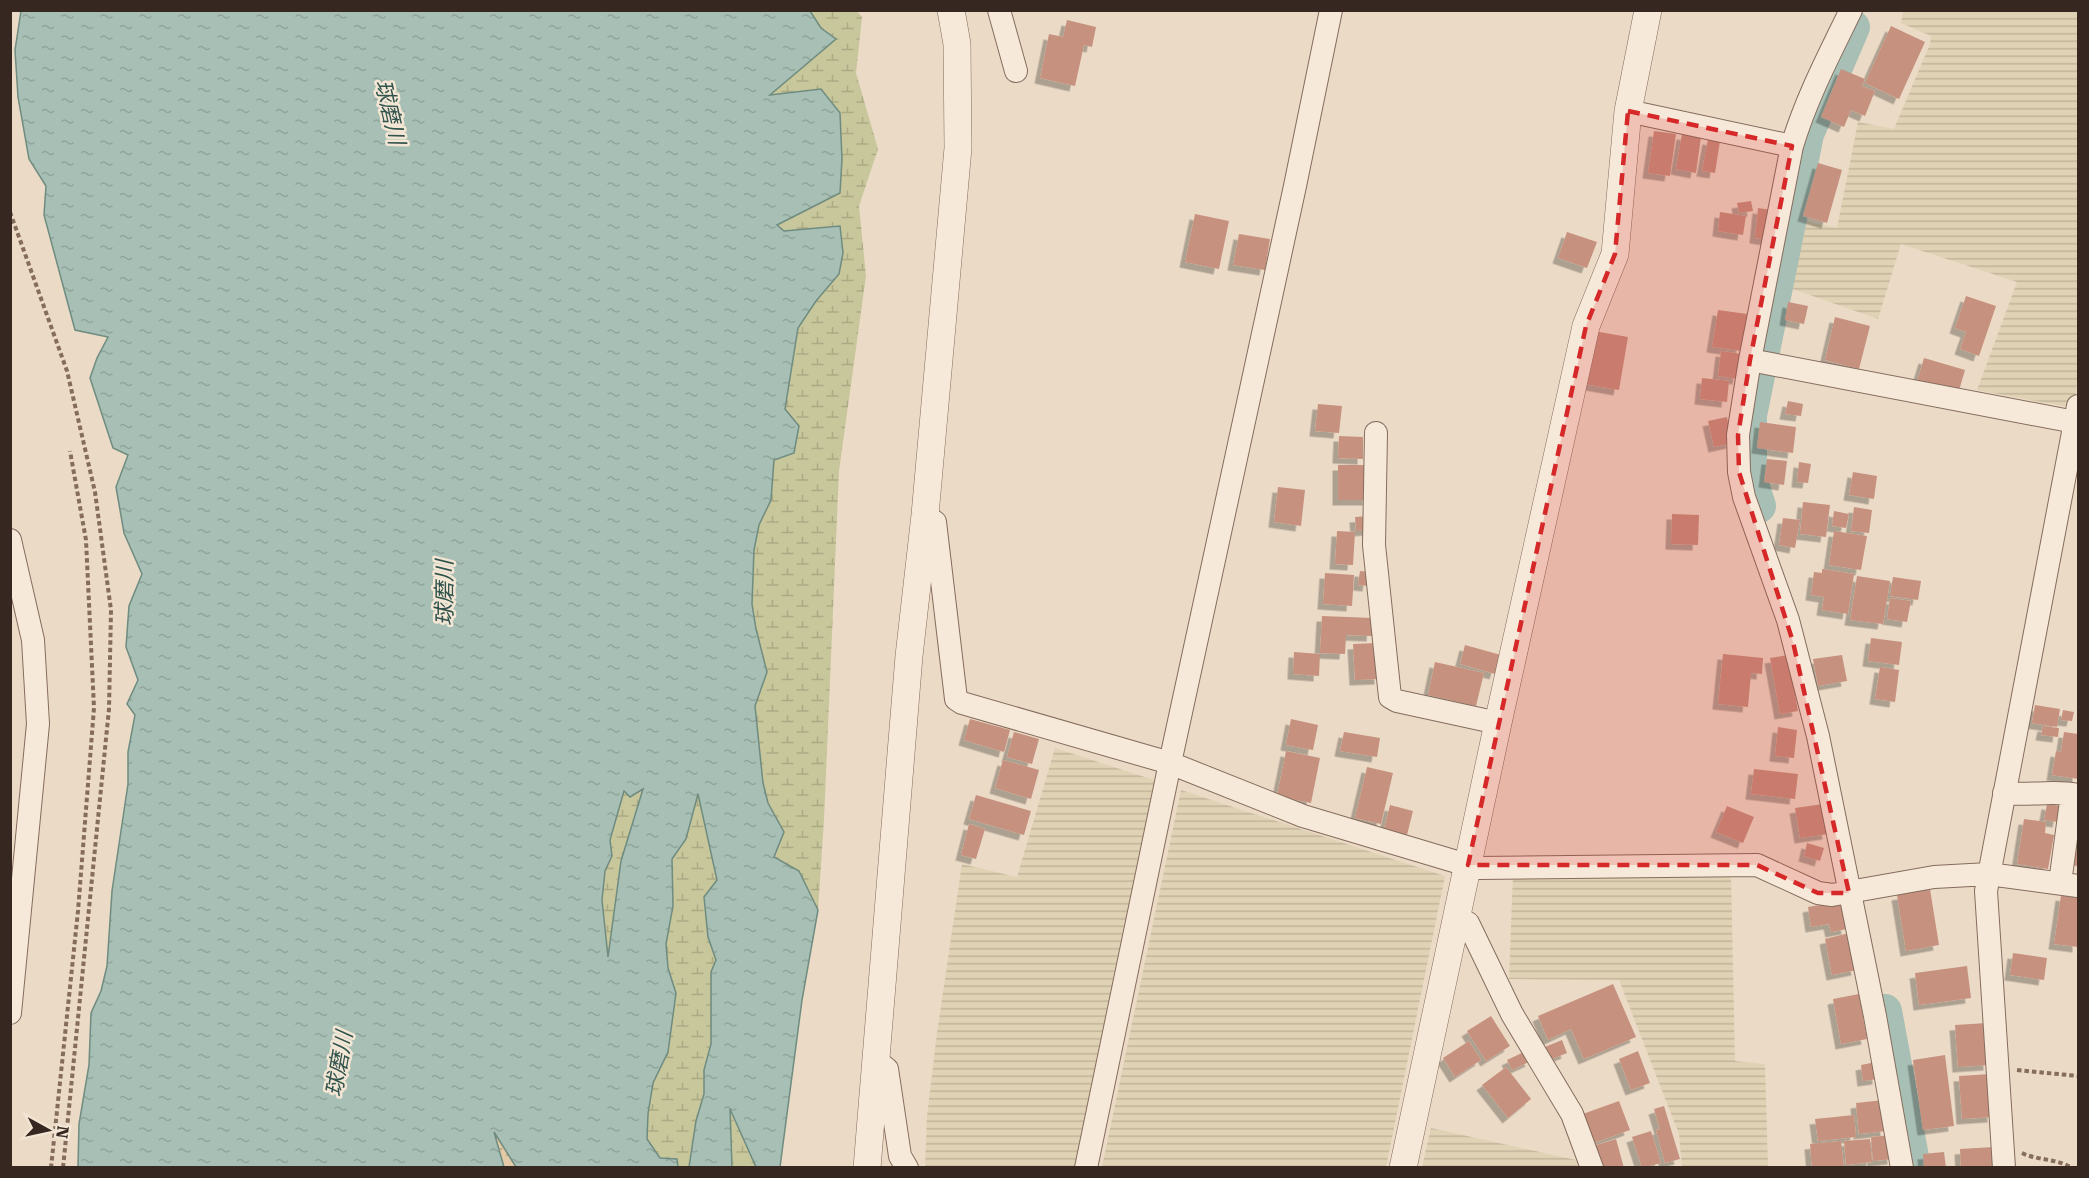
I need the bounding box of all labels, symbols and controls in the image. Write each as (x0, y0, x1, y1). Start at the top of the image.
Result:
water label: 球磨川 (370, 77, 410, 149)
water label: 球磨川 (432, 558, 457, 626)
water label: 球磨川 (321, 1027, 357, 1099)
north arrow (18, 1100, 78, 1160)
text: N (52, 1125, 73, 1139)

